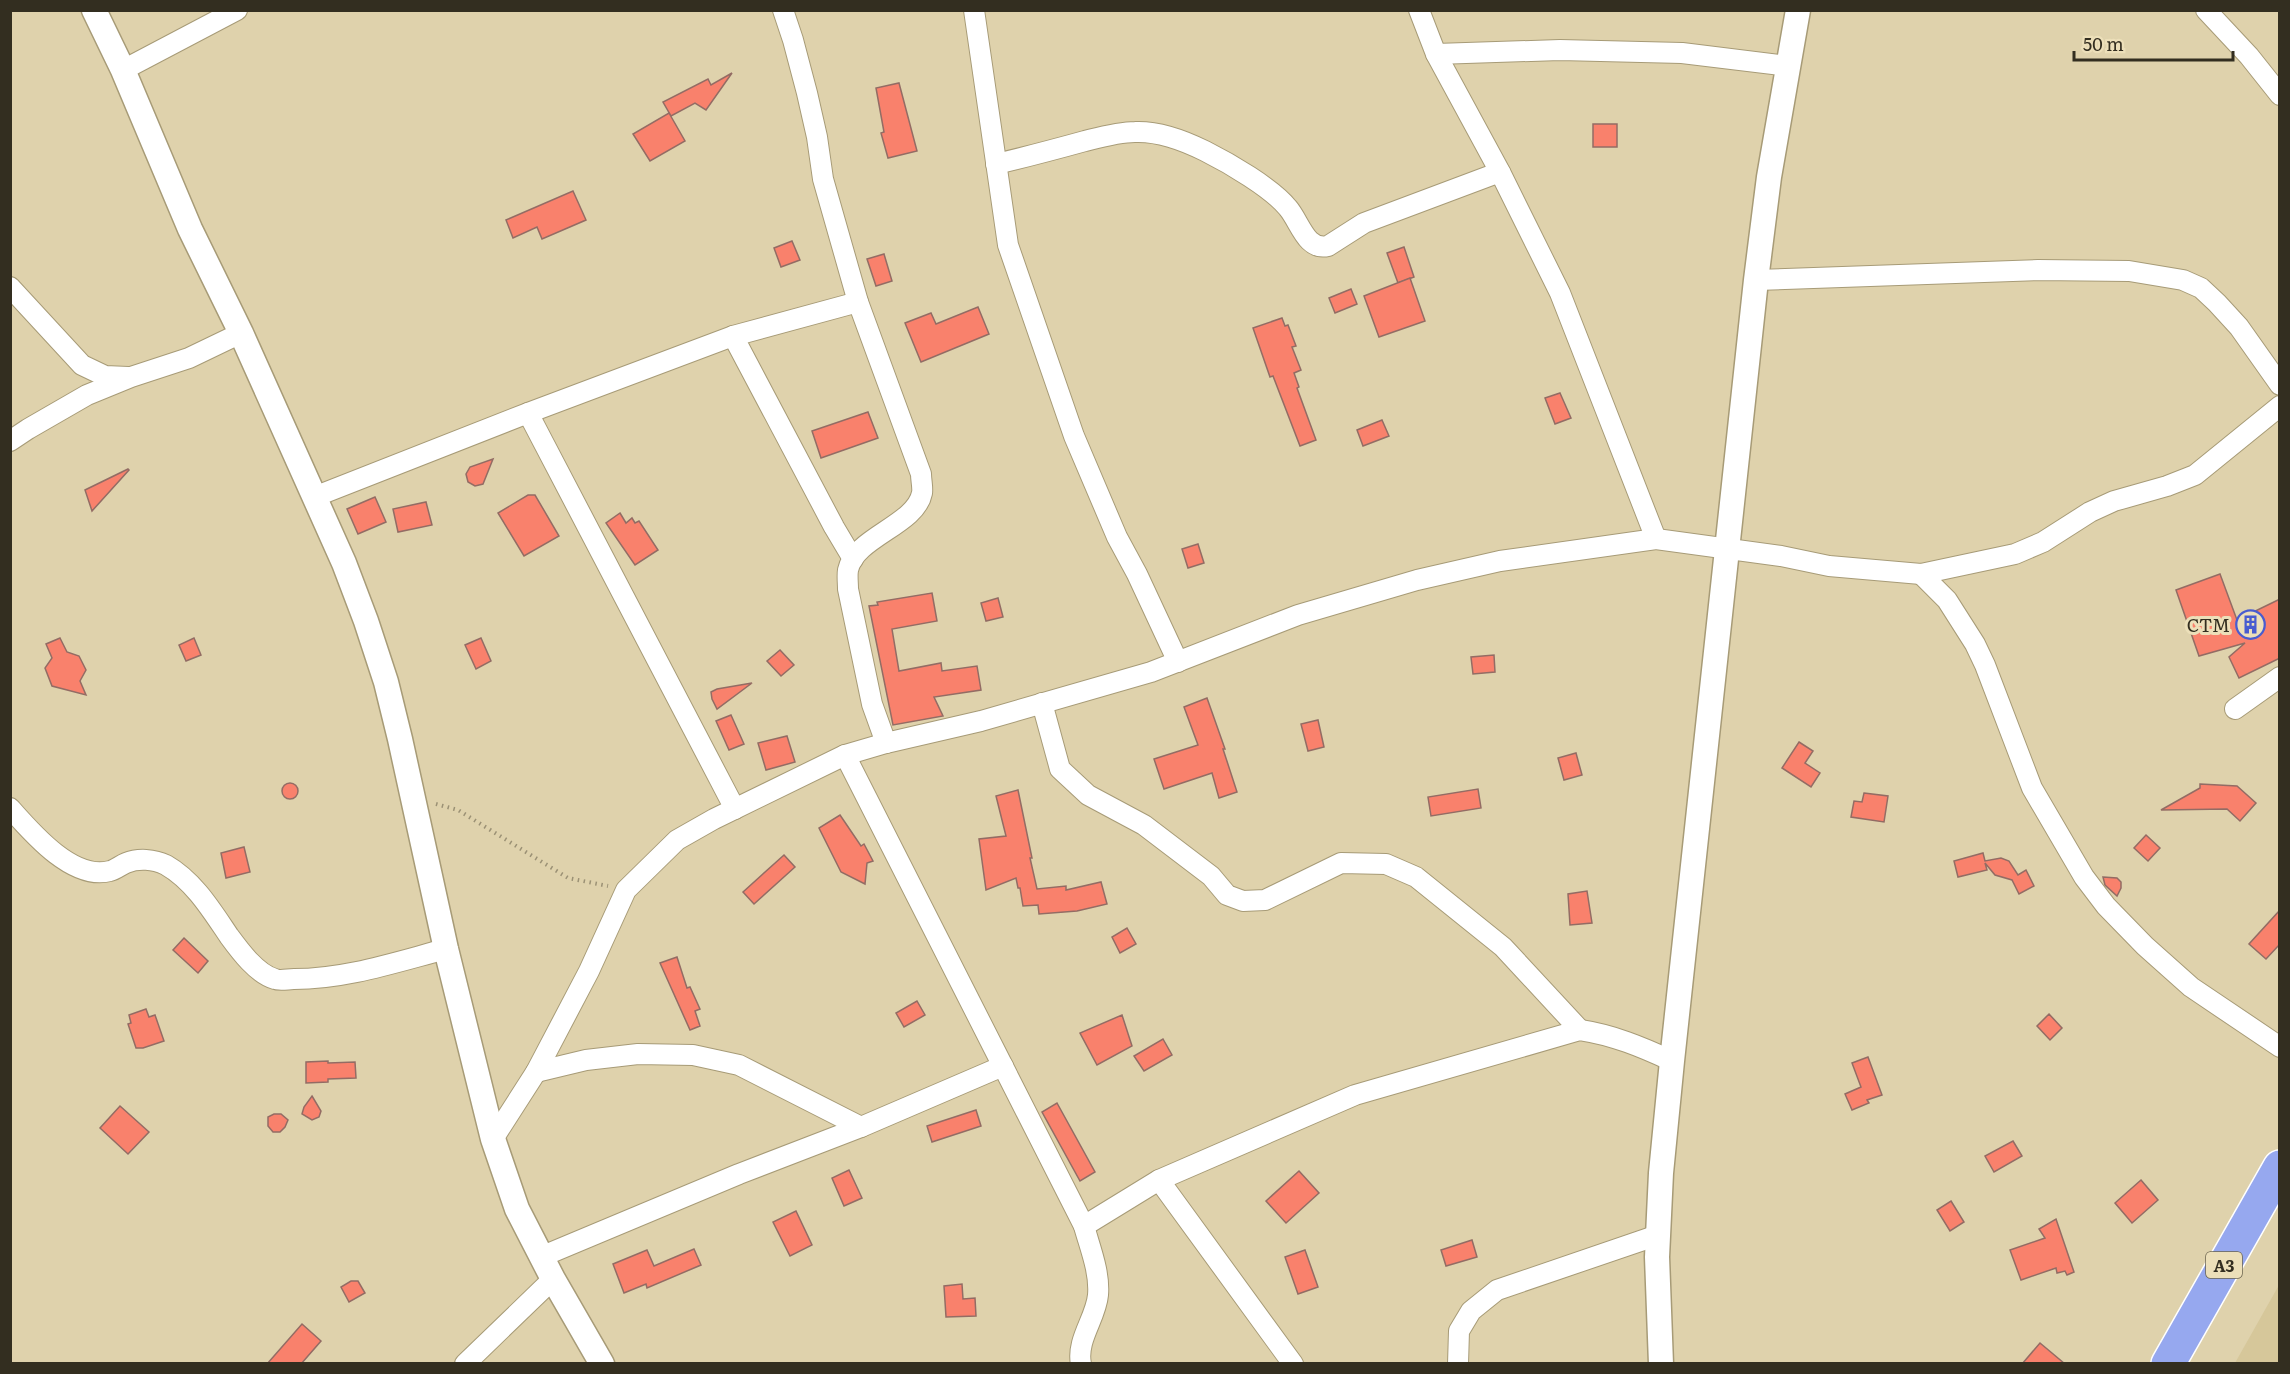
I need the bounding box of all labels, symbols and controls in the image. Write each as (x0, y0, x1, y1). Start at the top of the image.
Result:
scale bar (2074, 24, 2233, 62)
text: 50 m (2083, 30, 2124, 57)
building icon: CTM (2235, 608, 2267, 640)
place label: CTM (2187, 611, 2230, 638)
road number: A3 (2206, 1252, 2242, 1278)

